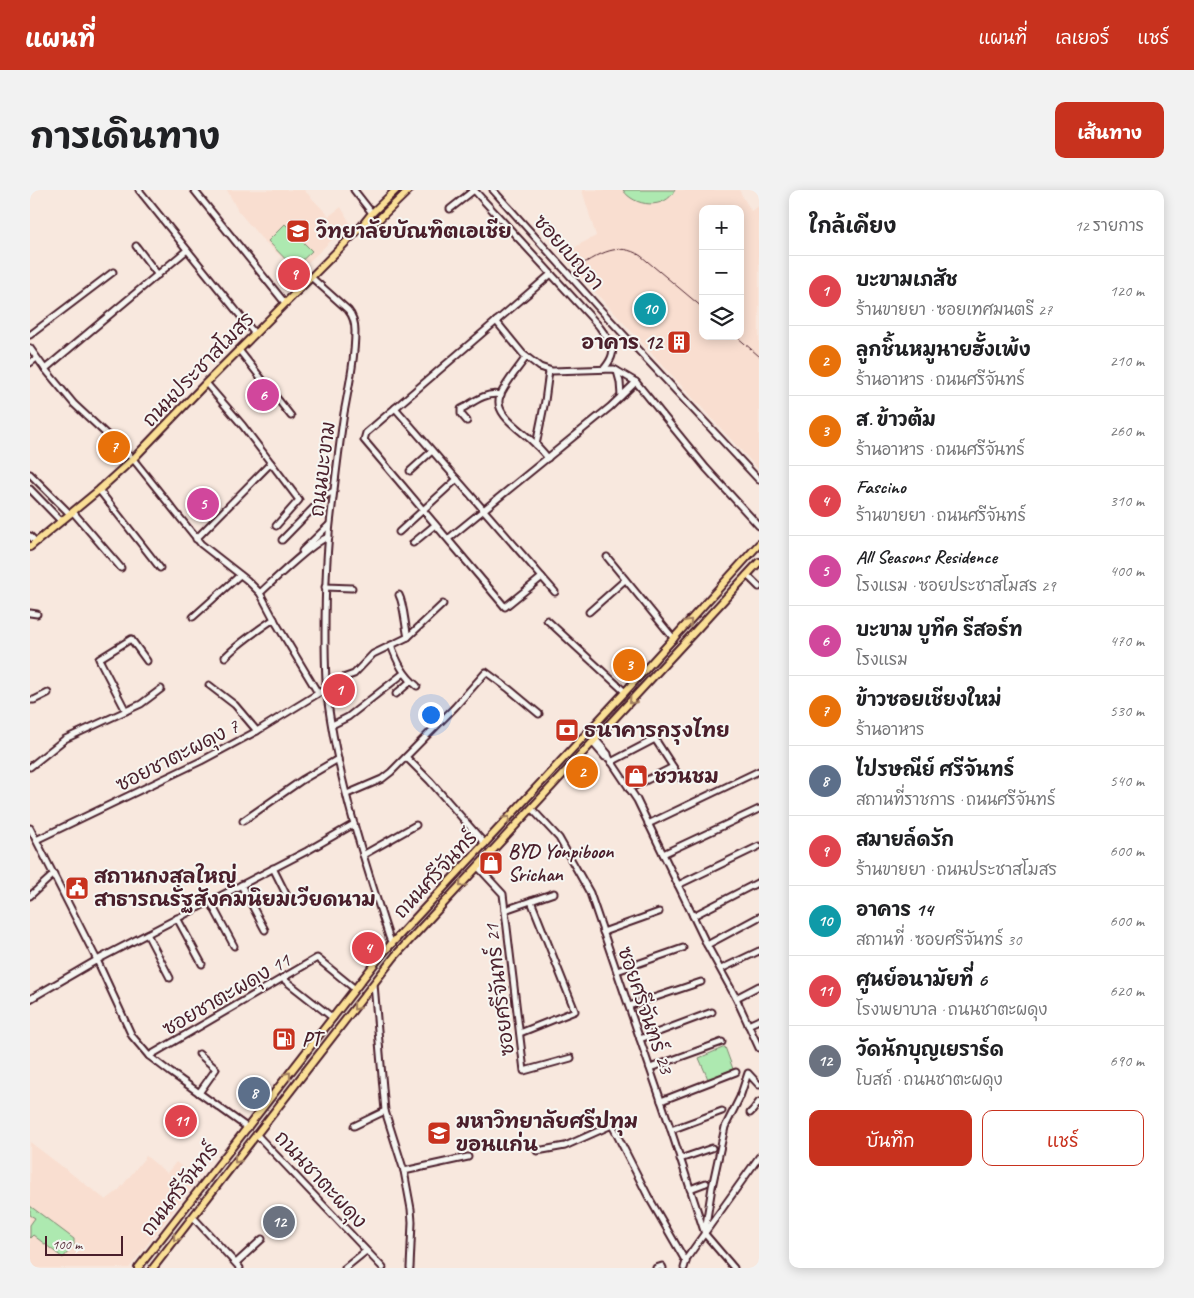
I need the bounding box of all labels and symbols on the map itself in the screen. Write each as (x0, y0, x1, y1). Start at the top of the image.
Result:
street label: ซอยเบญจา (528, 209, 609, 295)
school or university icon: วิทยาลัยบัณฑิตเอเชีย (285, 218, 311, 244)
place label: วิทยาลัยบัณฑิตเอเชีย (316, 218, 512, 244)
pin: 9 (278, 255, 310, 293)
pin: 10 (634, 290, 666, 328)
street label: ถนนประชาสโมสร (136, 306, 260, 432)
building icon: อาคาร 12 (666, 329, 692, 355)
place label: อาคาร 12 (581, 330, 664, 355)
pin: 6 (247, 376, 279, 414)
street label: ถนนบะขาม (304, 420, 341, 518)
pin: 7 (98, 428, 130, 466)
pin: 5 (187, 485, 219, 523)
one-way arrow (683, 619, 692, 628)
pin: 3 (613, 646, 645, 684)
pin: 1 (323, 671, 355, 709)
one-way arrow (628, 695, 637, 704)
your location (418, 702, 444, 728)
street label: ซอยชาตะผดุง 7 (112, 713, 245, 800)
bank icon: ธนาคารกรุงไทย (554, 717, 580, 743)
place label: ธนาคารกรุงไทย (584, 717, 730, 745)
pin: 2 (566, 753, 598, 791)
shop icon: ชวนชม (623, 763, 649, 789)
place label: ชวนชม (654, 764, 719, 789)
one-way arrow (501, 816, 510, 825)
street label: ถนนศรีจันทร์ (387, 824, 483, 924)
place label: BYD Yonpiboon Srichan (508, 839, 614, 887)
shop icon: BYD Yonpiboon Srichan (478, 850, 504, 876)
place label: สถานกงสุลใหญ่ สาธารณรัฐสังคมนิยมเวียดนาม (94, 863, 376, 913)
public building icon: สถานกงสุลใหญ่ สาธารณรัฐสังคมนิยมเวียดนาม (64, 875, 90, 901)
one-way arrow (459, 879, 468, 888)
street label: ซอยศรีจันทร์ 21 (478, 921, 520, 1058)
pin: 4 (352, 929, 384, 967)
street label: ซอยศรีจันทร์ 23 (612, 943, 681, 1079)
street label: ซอยชาตะผดุง 11 (158, 947, 297, 1044)
one-way arrow (353, 1002, 362, 1011)
fuel station icon: PT (271, 1026, 297, 1052)
place label: PT (302, 1027, 325, 1052)
one-way arrow (283, 1072, 291, 1081)
pin: 8 (238, 1074, 270, 1112)
pin: 11 (165, 1102, 197, 1140)
place label: มหาวิทยาลัยศรีปทุม ขอนแก่น (456, 1108, 638, 1157)
school or university icon: มหาวิทยาลัยศรีปทุม ขอนแก่น (426, 1120, 452, 1146)
street label: ถนนชาตะผดุง (267, 1125, 372, 1235)
street label: ถนนศรีจันทร์ (134, 1136, 224, 1241)
one-way arrow (234, 1154, 243, 1164)
pin: 12 (263, 1203, 295, 1241)
one-way arrow (174, 1232, 182, 1241)
scale bar (45, 1233, 122, 1256)

